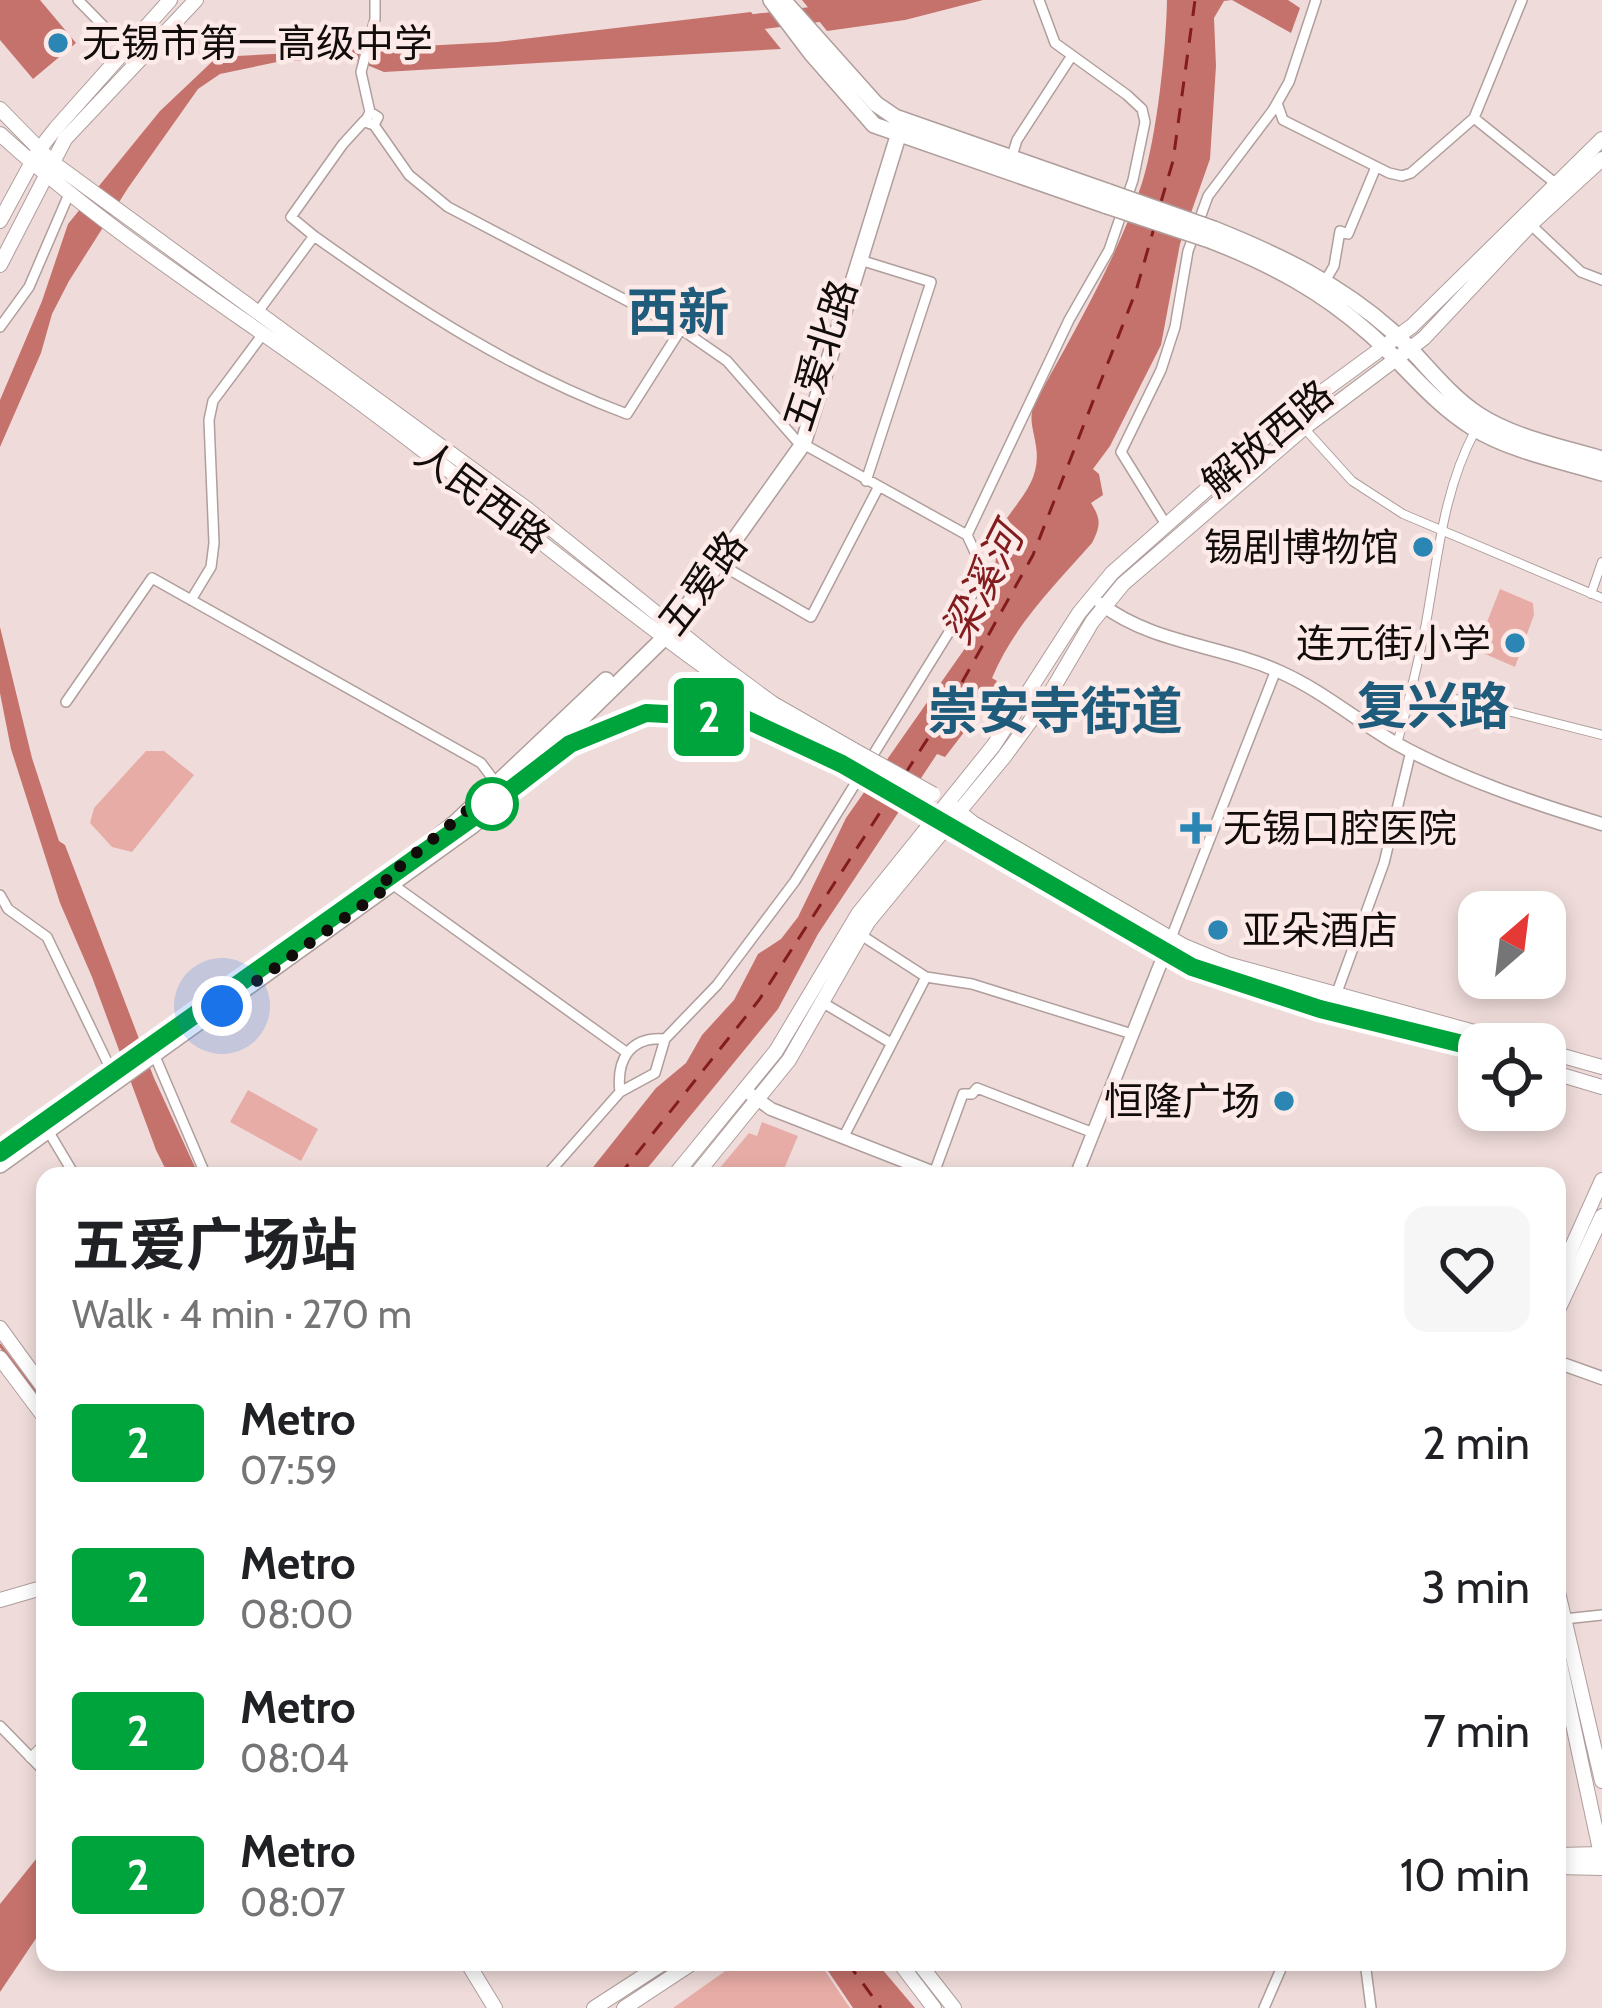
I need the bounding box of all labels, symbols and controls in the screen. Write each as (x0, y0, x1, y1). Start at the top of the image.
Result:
place label: 无锡市第一高级中学 (82, 19, 433, 67)
marker: 无锡市第一高级中学 (45, 30, 71, 56)
street label: 五爱北路 (773, 273, 867, 437)
district label: 西新 (627, 281, 729, 343)
street label: 解放西路 (1192, 369, 1342, 507)
street label: 人民西路 (406, 430, 560, 562)
water label: 梁溪河 (930, 510, 1037, 652)
street label: 五爱路 (648, 522, 756, 644)
place label: 锡剧博物馆 (1204, 523, 1399, 571)
marker: 锡剧博物馆 (1410, 534, 1436, 560)
place label: 连元街小学 (1296, 619, 1491, 667)
marker: 连元街小学 (1502, 630, 1528, 656)
district label: 复兴路 (1356, 675, 1510, 737)
line badge: 2 (670, 678, 748, 756)
district label: 崇安寺街道 (927, 680, 1183, 742)
text: 2 (698, 691, 720, 743)
unlabelled marker (467, 779, 517, 829)
place label: 无锡口腔医院 (1223, 804, 1457, 852)
marker: 无锡口腔医院 (1180, 812, 1212, 844)
north arrow (1458, 891, 1566, 999)
map controls (1458, 891, 1566, 1131)
place label: 亚朵酒店 (1242, 906, 1398, 954)
marker: 亚朵酒店 (1205, 917, 1231, 943)
your location (192, 976, 252, 1036)
button: locate (1458, 1023, 1566, 1131)
place label: 恒隆广场 (1104, 1077, 1260, 1125)
marker: 恒隆广场 (1271, 1088, 1297, 1114)
button: heart (1404, 1206, 1530, 1332)
text: 五爱广场站 (72, 1210, 357, 1279)
text: Walk · 4 min · 270 m (72, 1290, 412, 1338)
text: Metro (240, 1392, 356, 1446)
text: 2 min (1422, 1416, 1530, 1470)
text: 2 (127, 1417, 149, 1469)
text: 07:59 (240, 1446, 338, 1494)
text: Metro (240, 1536, 356, 1590)
text: 3 min (1421, 1560, 1530, 1614)
text: 2 (127, 1561, 149, 1613)
text: 08:00 (240, 1590, 353, 1638)
text: Metro (240, 1680, 356, 1734)
text: 7 min (1423, 1704, 1530, 1758)
text: 2 (127, 1705, 149, 1757)
text: 08:04 (240, 1734, 349, 1782)
text: Metro (240, 1824, 356, 1878)
text: 10 min (1400, 1848, 1530, 1902)
text: 2 (127, 1849, 149, 1901)
text: 08:07 (240, 1878, 345, 1926)

